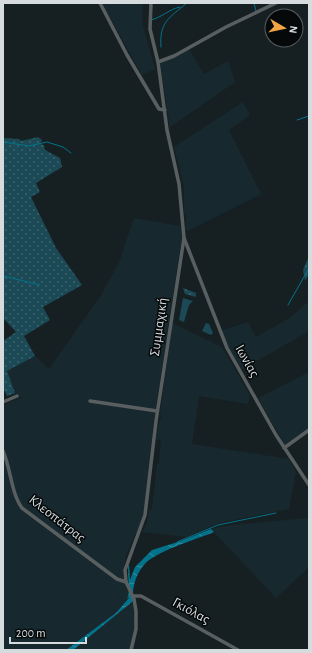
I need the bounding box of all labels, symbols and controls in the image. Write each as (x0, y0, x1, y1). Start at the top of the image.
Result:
north arrow (264, 8, 304, 48)
text: N (287, 25, 299, 34)
street label: Συμμαχική (148, 297, 170, 357)
street label: Ιωνίας (232, 342, 262, 380)
street label: Κλεοπάτρας (26, 493, 88, 546)
street label: Γκιόλας (170, 595, 212, 627)
scale bar (10, 619, 86, 645)
text: 200 m (16, 627, 46, 639)

